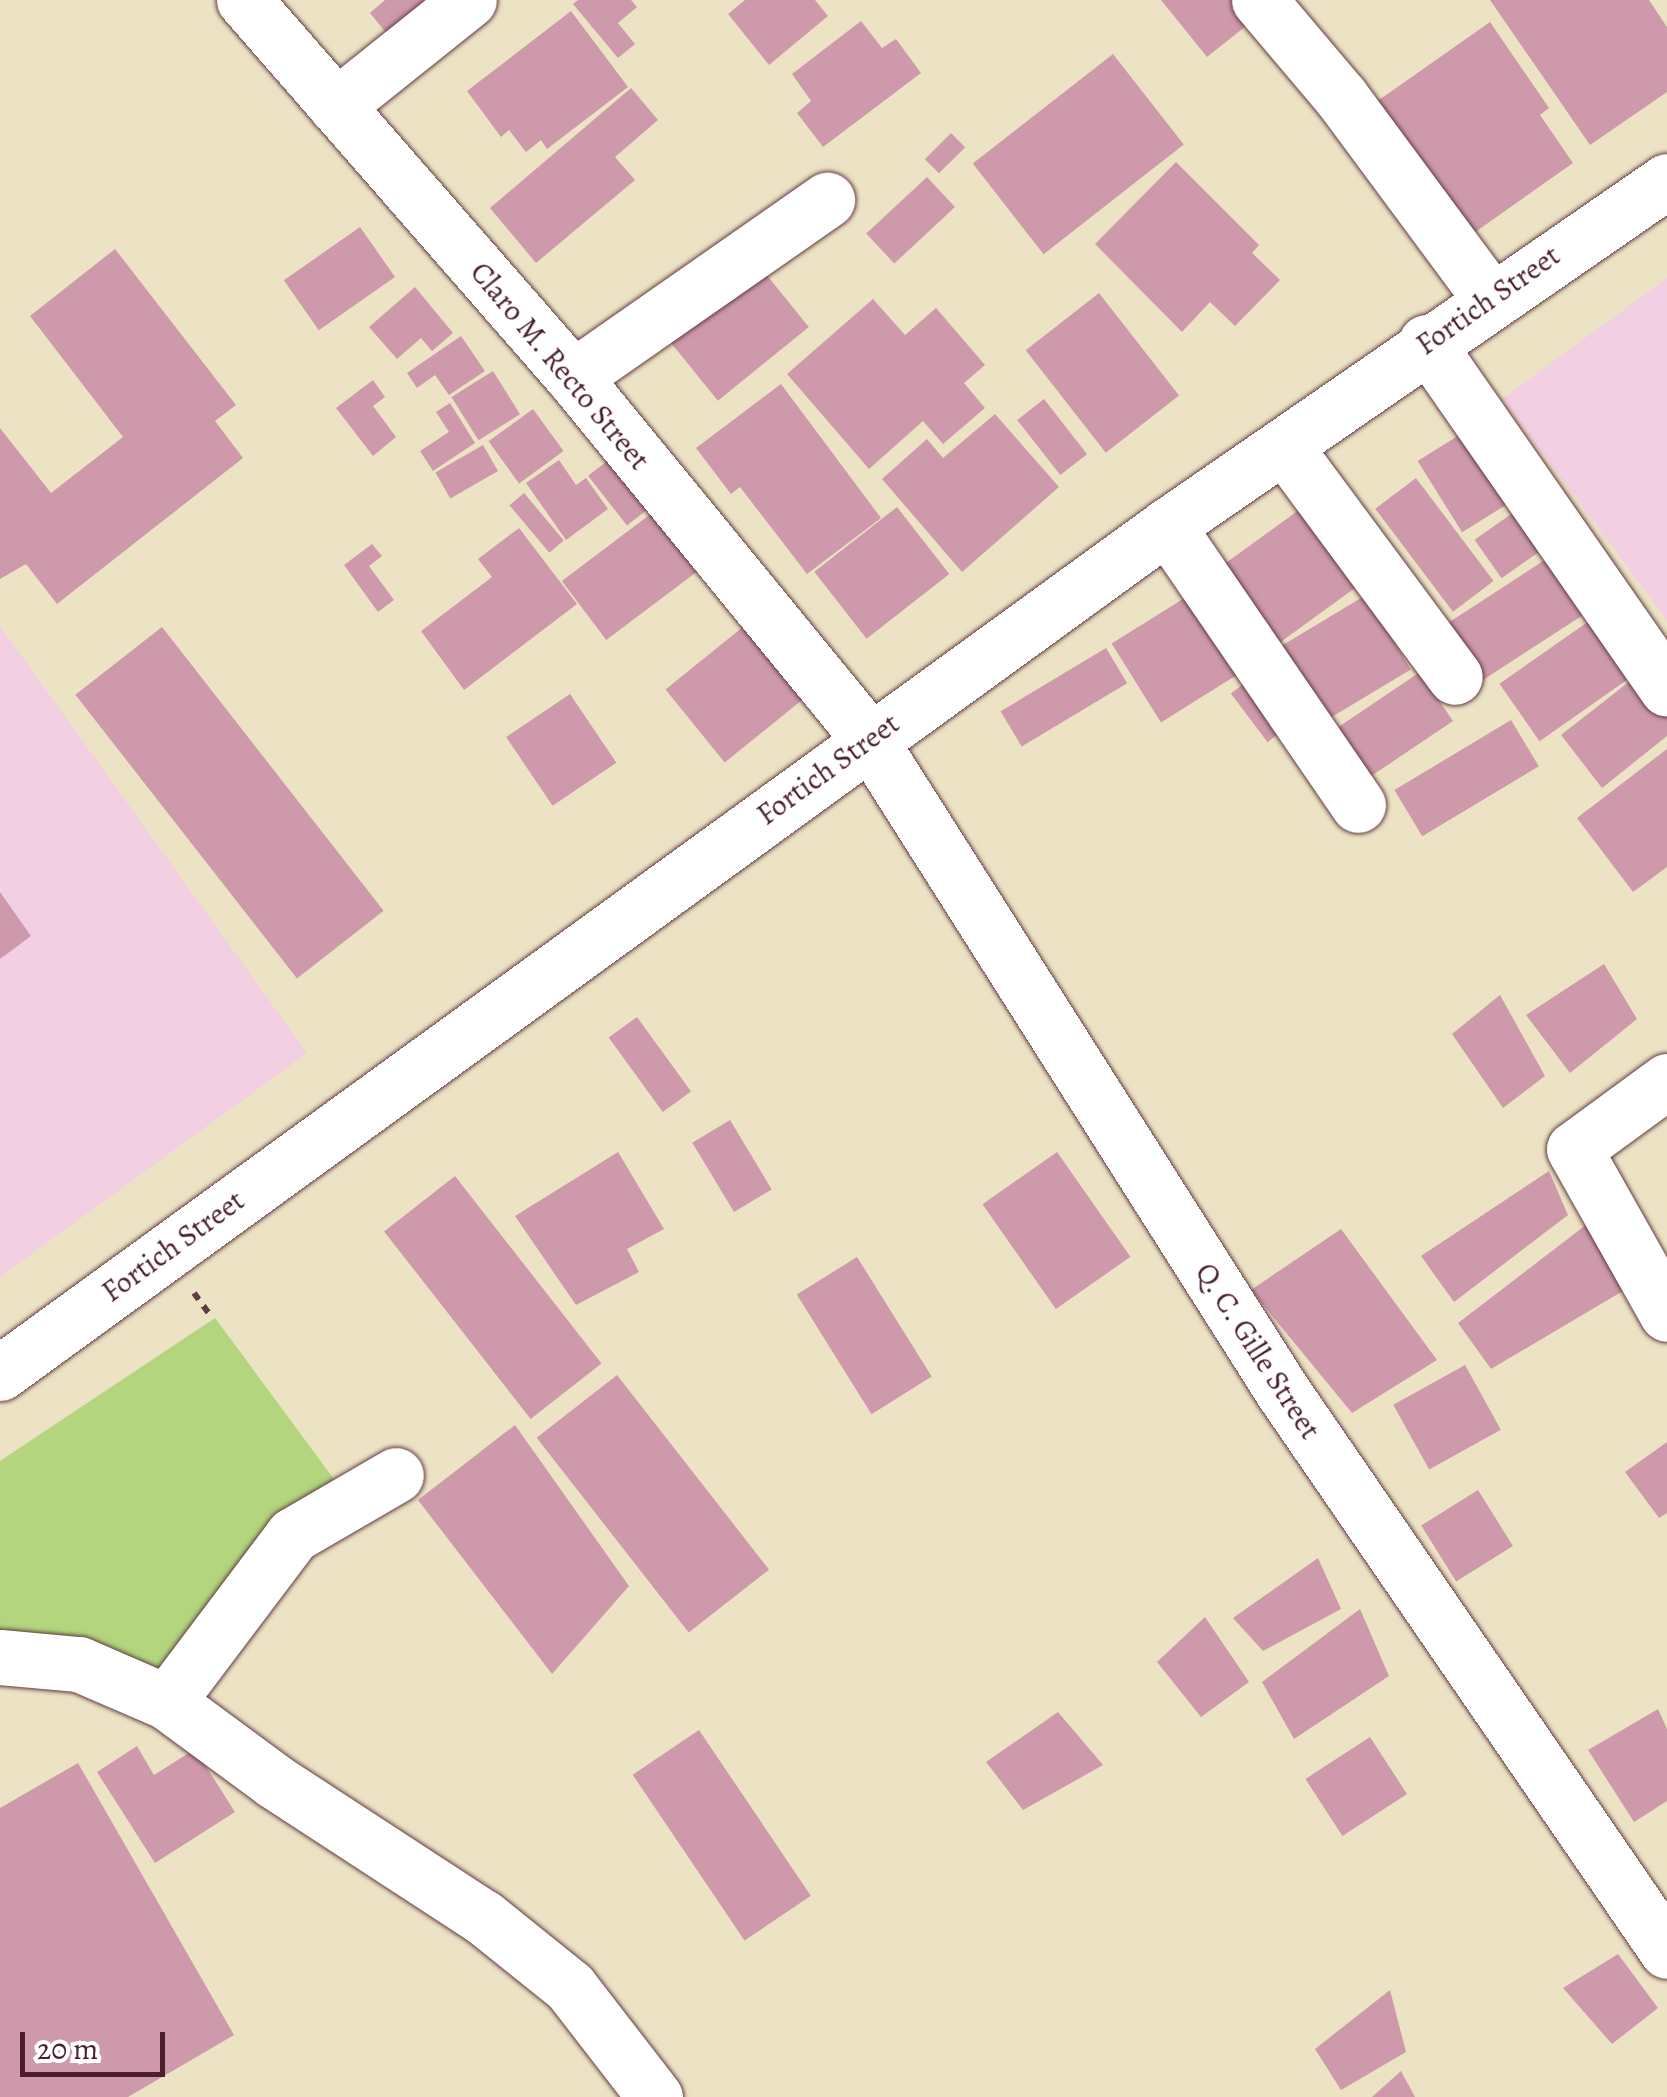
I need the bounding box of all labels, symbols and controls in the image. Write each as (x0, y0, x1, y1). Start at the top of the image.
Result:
street label: Fortich Street (1409, 237, 1567, 363)
street label: Claro M. Recto Street (462, 255, 658, 477)
street label: Fortich Street (750, 705, 906, 833)
street label: Fortich Street (95, 1182, 251, 1310)
street label: Q. C. Gille Street (1187, 1256, 1329, 1446)
scale bar (25, 2012, 170, 2074)
text: 20 m (37, 2029, 98, 2069)

